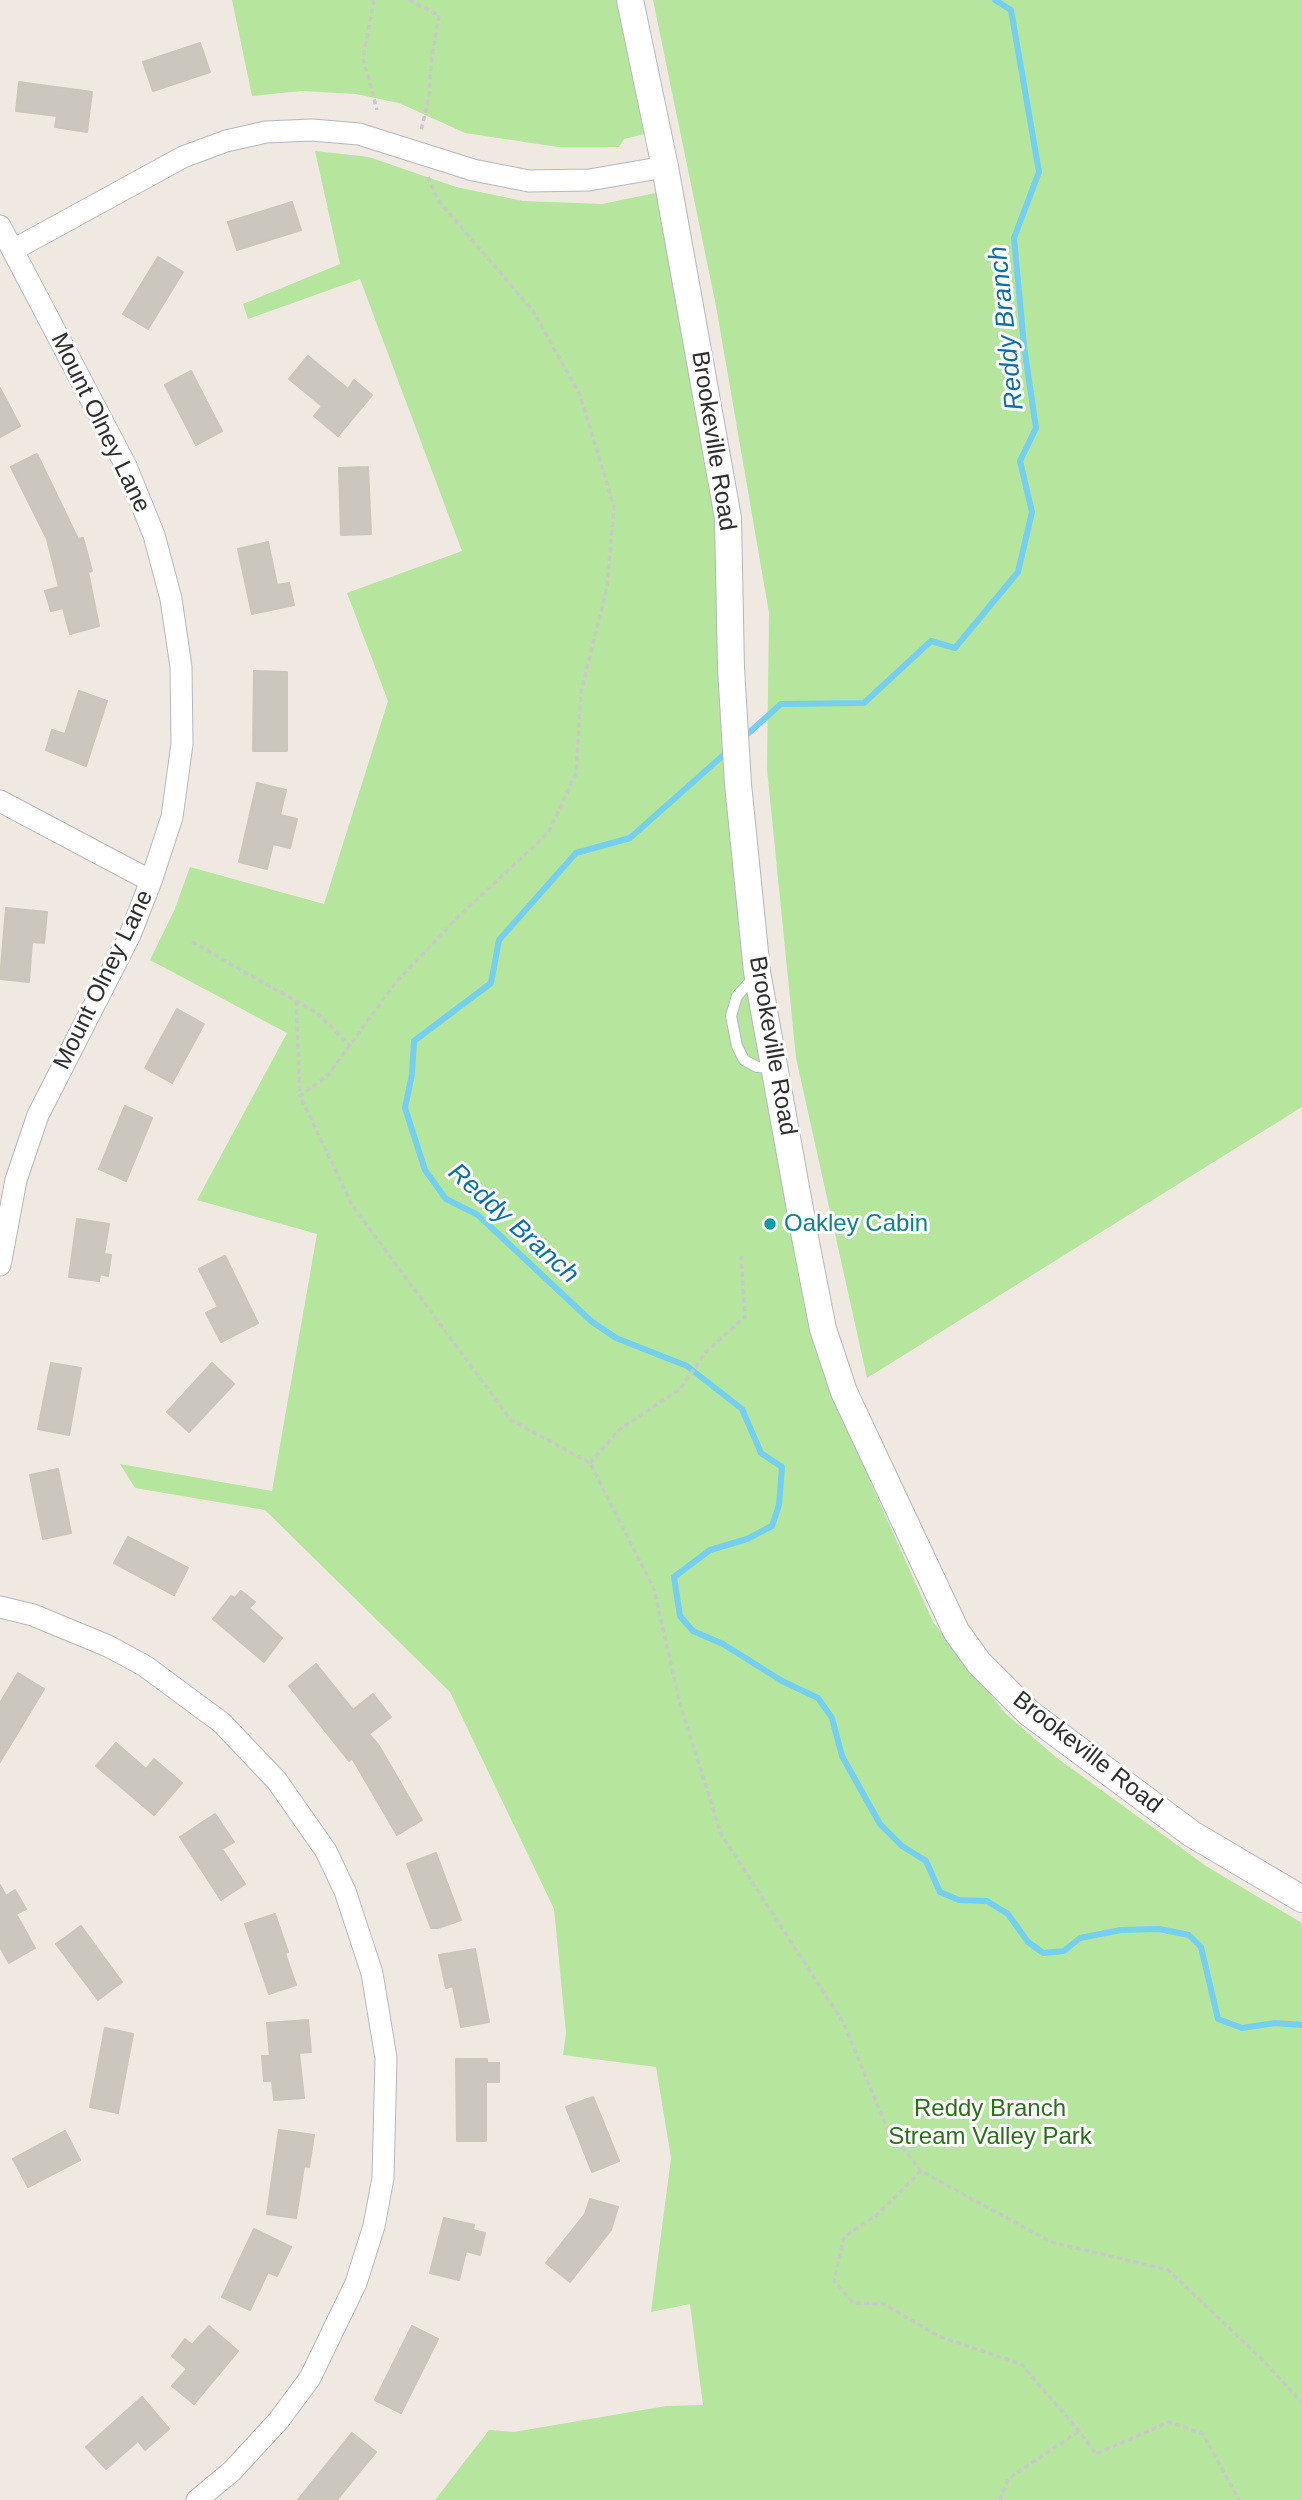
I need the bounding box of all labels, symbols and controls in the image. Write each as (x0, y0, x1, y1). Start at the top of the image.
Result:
water label: Reddy Branch (983, 244, 1031, 412)
street label: Mount Olney Lane (44, 329, 156, 517)
street label: Brookeville Road (685, 349, 741, 533)
street label: Mount Olney Lane (48, 886, 160, 1074)
street label: Brookeville Road (742, 954, 802, 1138)
water label: Reddy Branch (441, 1157, 585, 1291)
place label: Oakley Cabin (784, 1210, 928, 1238)
marker: Oakley Cabin (762, 1216, 778, 1232)
street label: Brookeville Road (1007, 1686, 1167, 1820)
park label: Reddy Branch Stream Valley Park (888, 2095, 1092, 2151)

